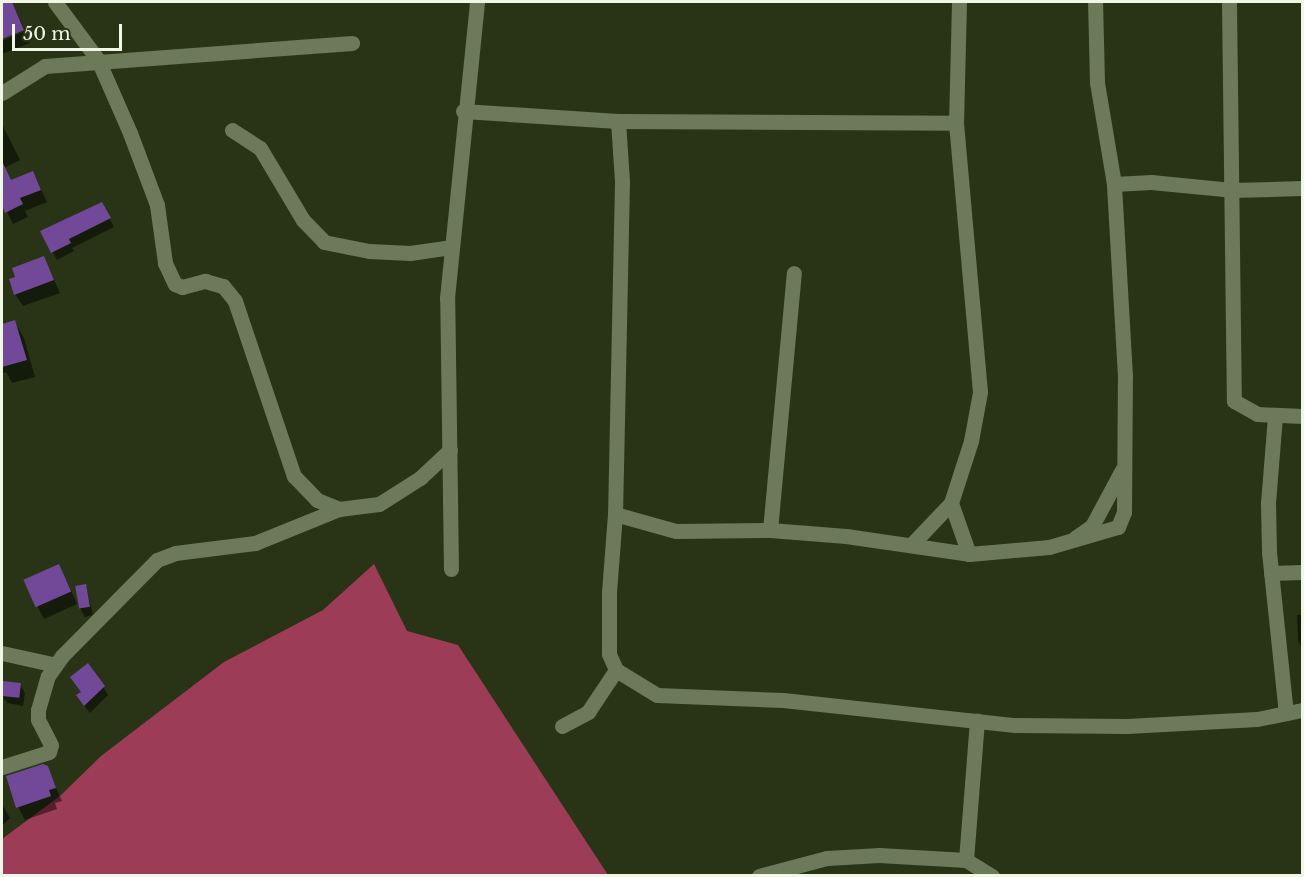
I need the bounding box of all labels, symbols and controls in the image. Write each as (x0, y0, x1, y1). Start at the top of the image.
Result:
scale bar (15, 12, 124, 50)
text: 50 m (23, 23, 71, 45)

